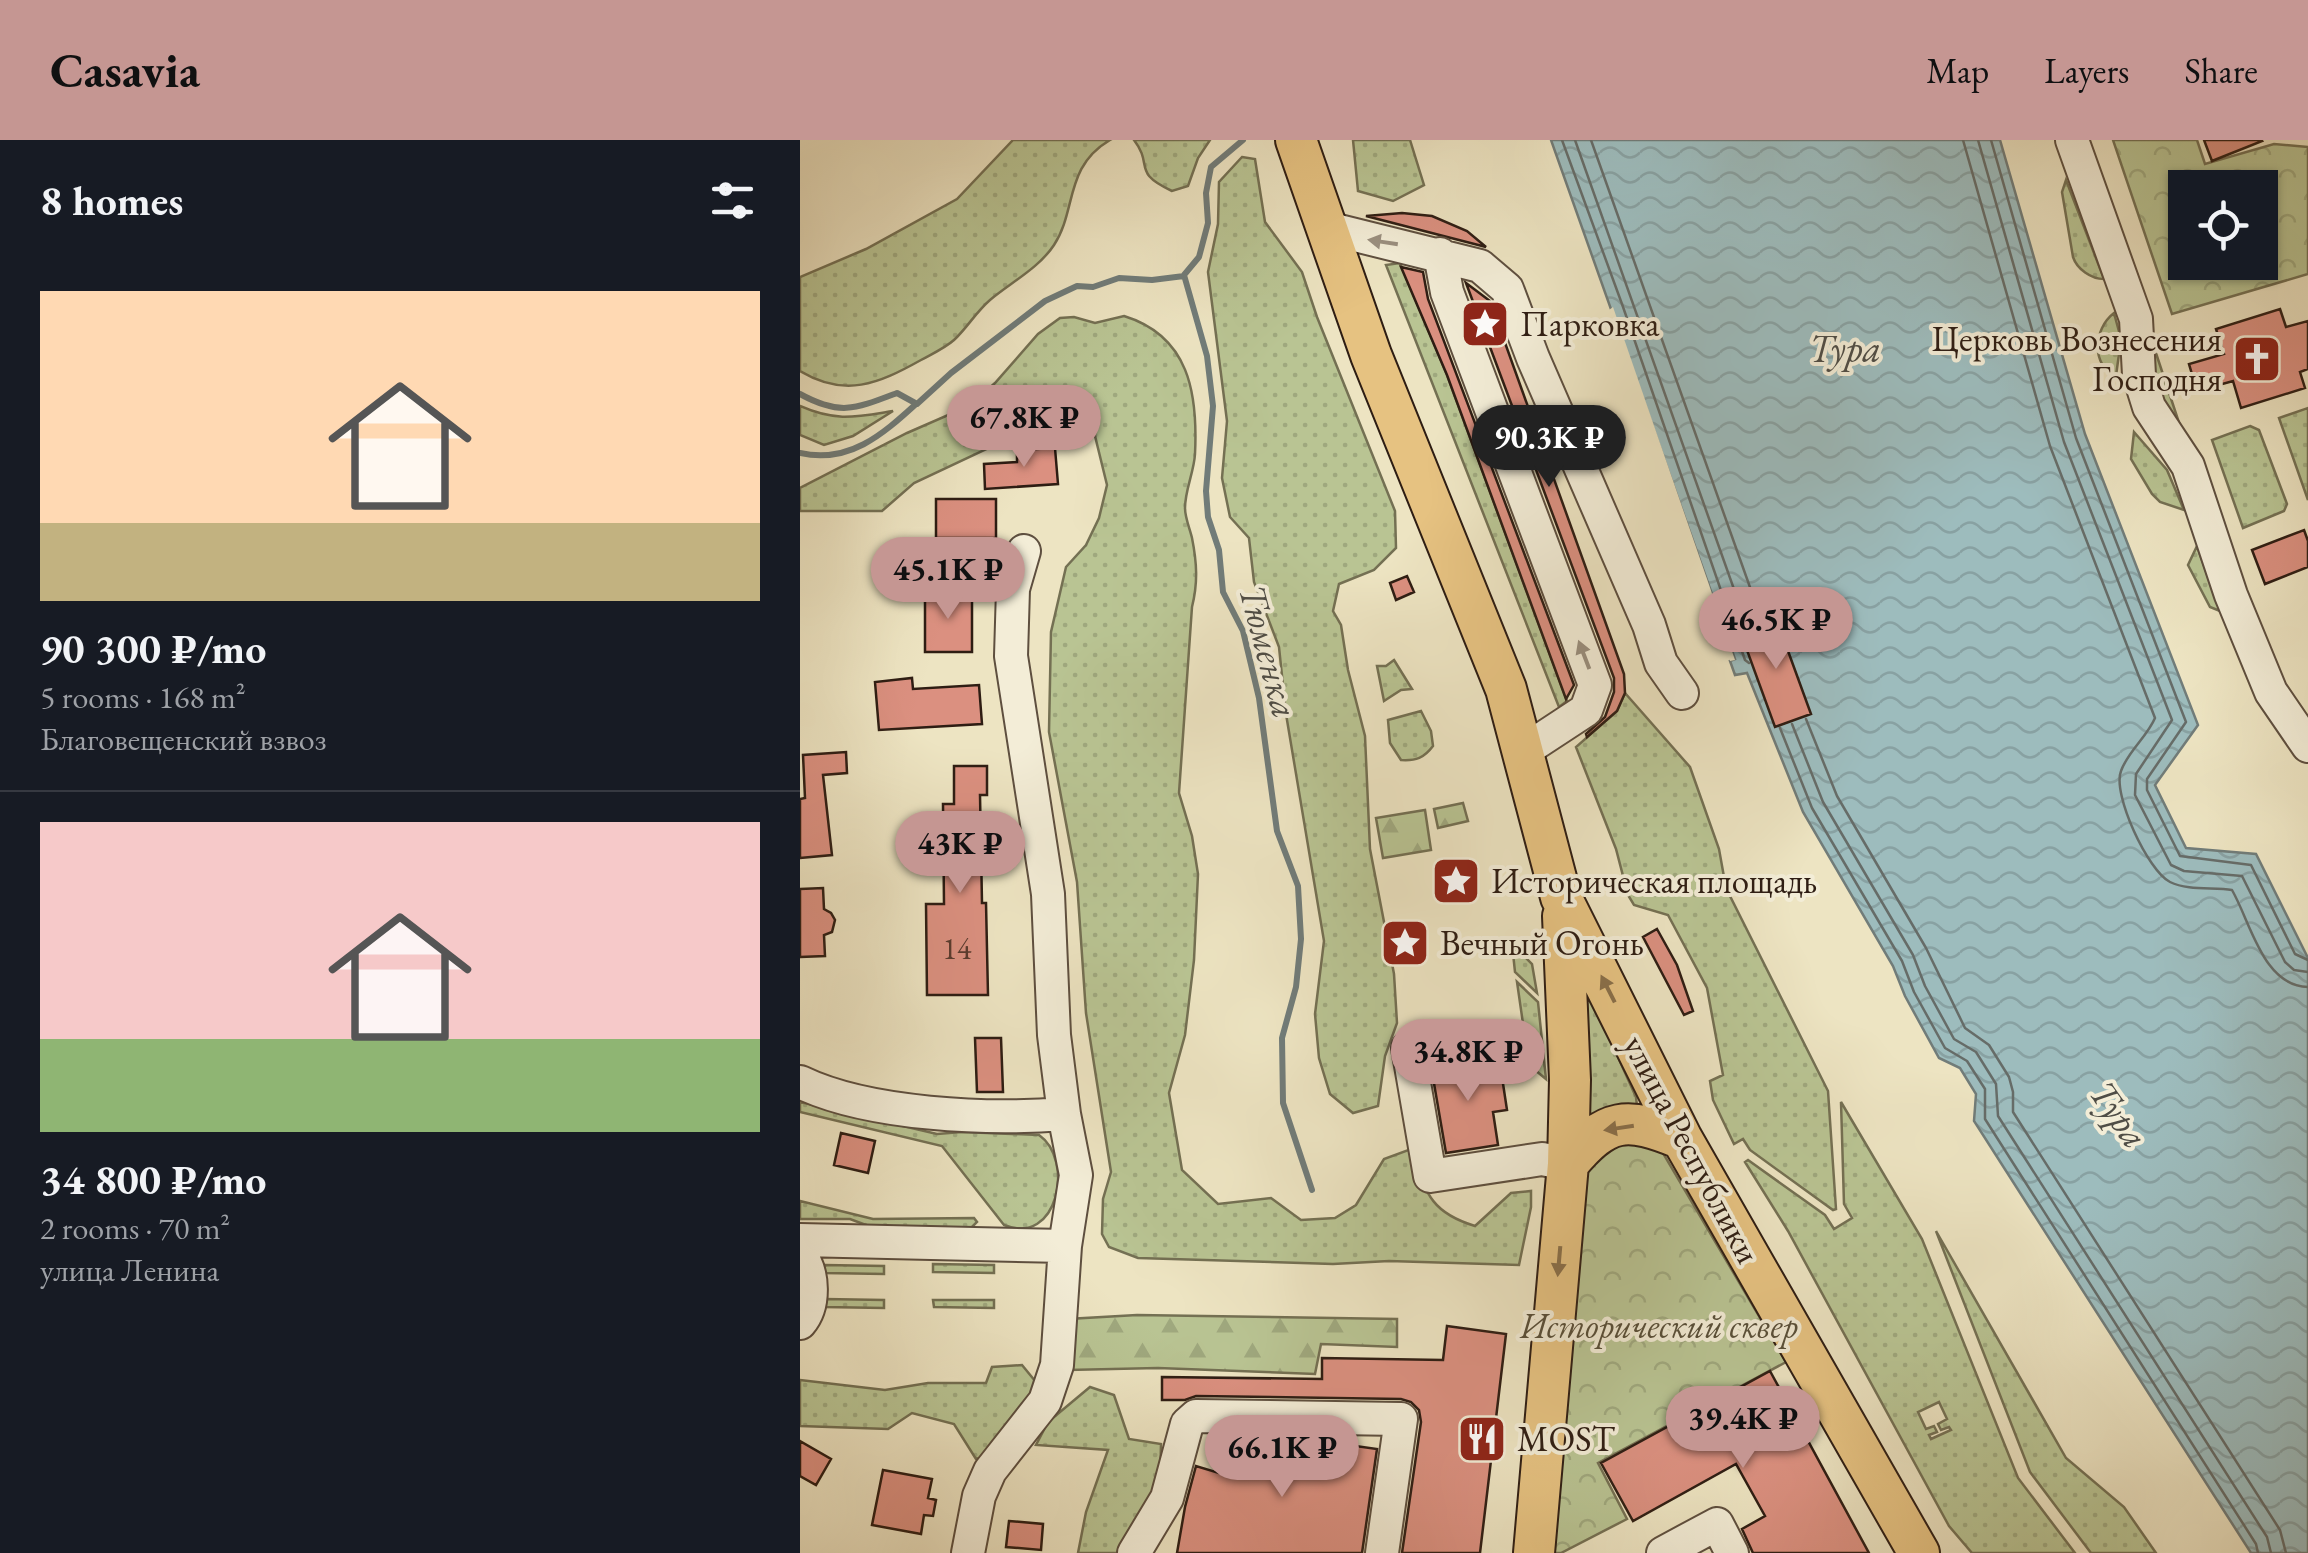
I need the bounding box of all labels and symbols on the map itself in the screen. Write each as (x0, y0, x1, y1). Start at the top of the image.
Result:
one-way arrow (1367, 234, 1398, 250)
place icon: Парковка (1459, 298, 1511, 350)
place label: Парковка (1520, 301, 1660, 347)
place label: Церковь Вознесения Господня (1932, 316, 2222, 401)
water label: Тура (1809, 323, 1881, 372)
church icon: Церковь Вознесения Господня (2231, 333, 2283, 385)
pin: 67.8K ₽ (932, 385, 1116, 470)
pin: 90.3K ₽ (1457, 405, 1641, 490)
pin: 45.1K ₽ (856, 537, 1040, 622)
water label: Тюменка (1228, 579, 1311, 723)
pin: 46.5K ₽ (1684, 587, 1868, 672)
one-way arrow (1575, 640, 1591, 670)
pin: 43K ₽ (890, 811, 1030, 896)
place icon: Историческая площадь (1430, 855, 1482, 907)
place label: Историческая площадь (1491, 858, 1817, 904)
place icon: Вечный Огонь (1379, 917, 1431, 969)
place label: Вечный Огонь (1440, 920, 1644, 965)
house number: 14 (943, 929, 972, 968)
one-way arrow (1599, 974, 1616, 1003)
pin: 34.8K ₽ (1376, 1019, 1560, 1104)
street label: улица Республики (1612, 1027, 1772, 1271)
water label: Тура (2079, 1070, 2160, 1157)
one-way arrow (1603, 1120, 1634, 1136)
one-way arrow (1551, 1245, 1567, 1277)
park label: Исторический сквер (1519, 1303, 1798, 1349)
pin: 39.4K ₽ (1651, 1386, 1835, 1471)
restaurant icon: MOST (1456, 1413, 1508, 1465)
pin: 66.1K ₽ (1190, 1415, 1374, 1500)
place label: MOST (1517, 1416, 1616, 1461)

